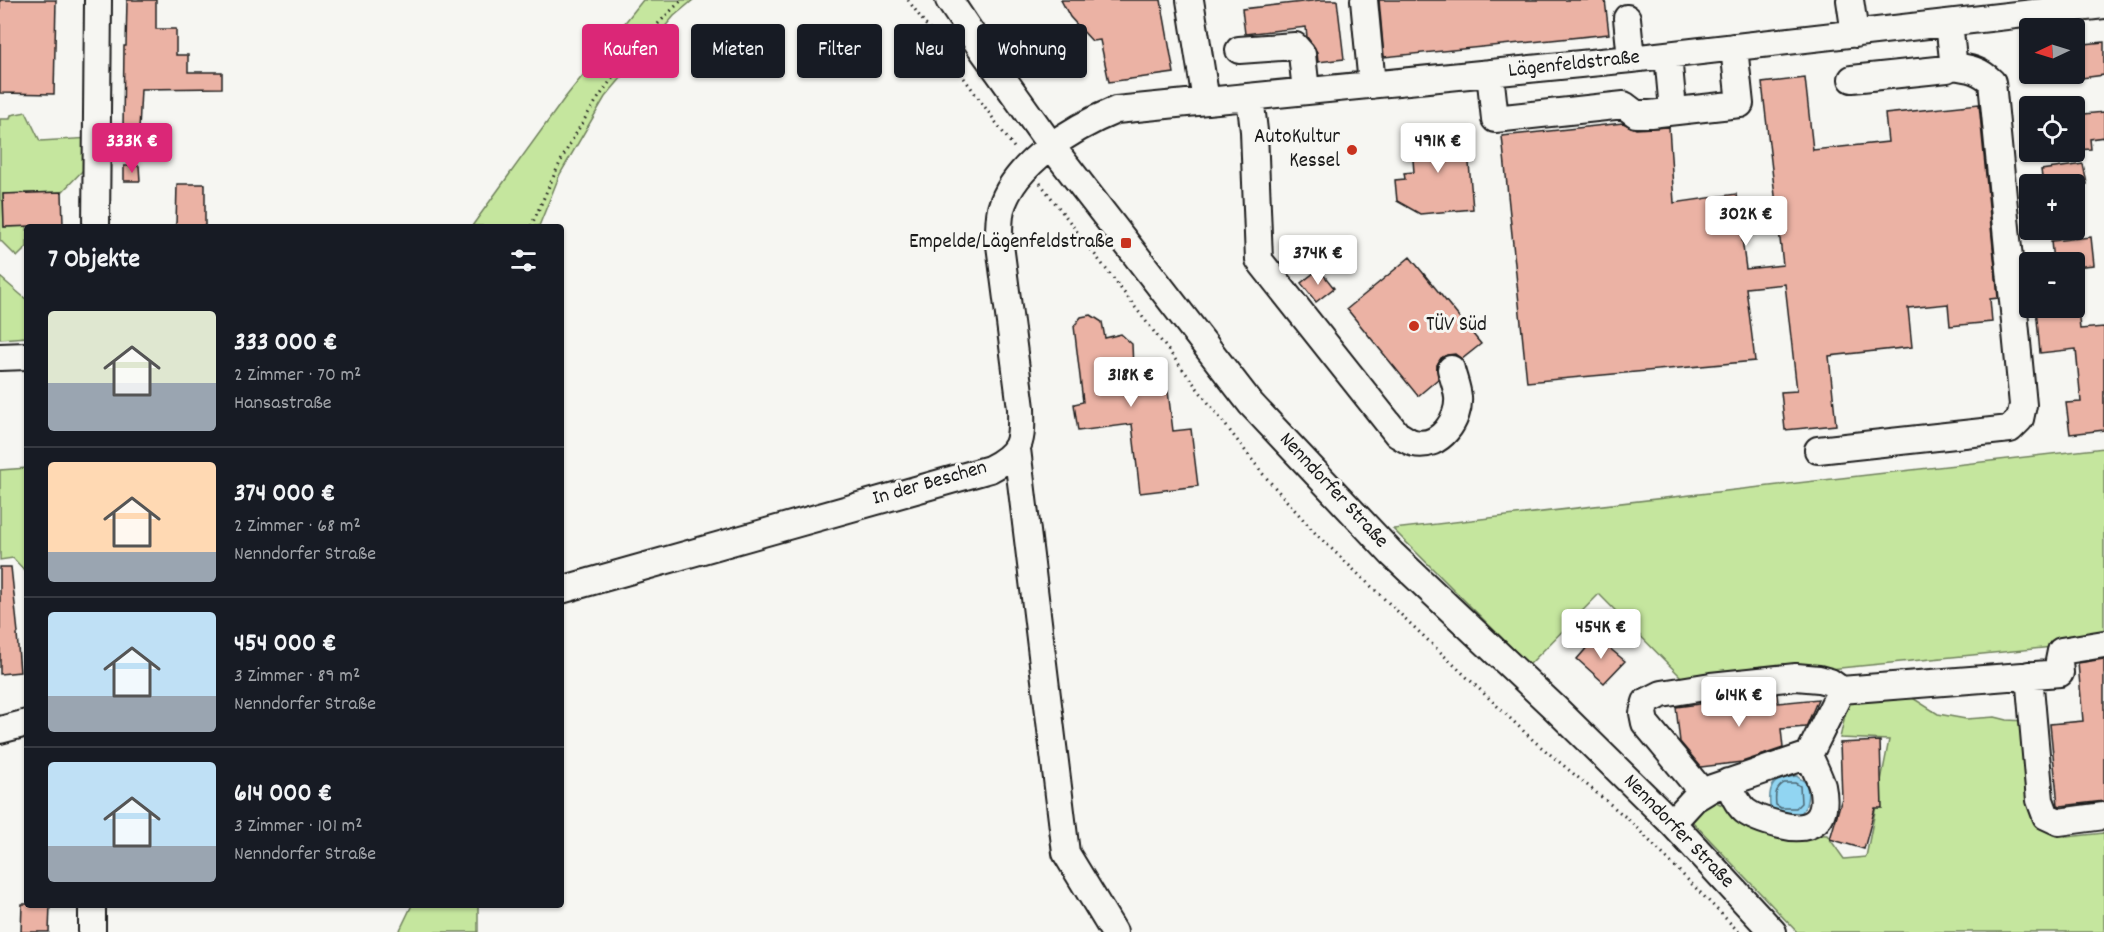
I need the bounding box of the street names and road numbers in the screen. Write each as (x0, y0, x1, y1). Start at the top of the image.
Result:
street label: Lägenfeldstraße (1507, 43, 1641, 87)
street label: Nenndorfer Straße (1271, 426, 1395, 556)
street label: In der Beschen (869, 453, 991, 515)
street label: Nenndorfer Straße (1615, 768, 1741, 896)

